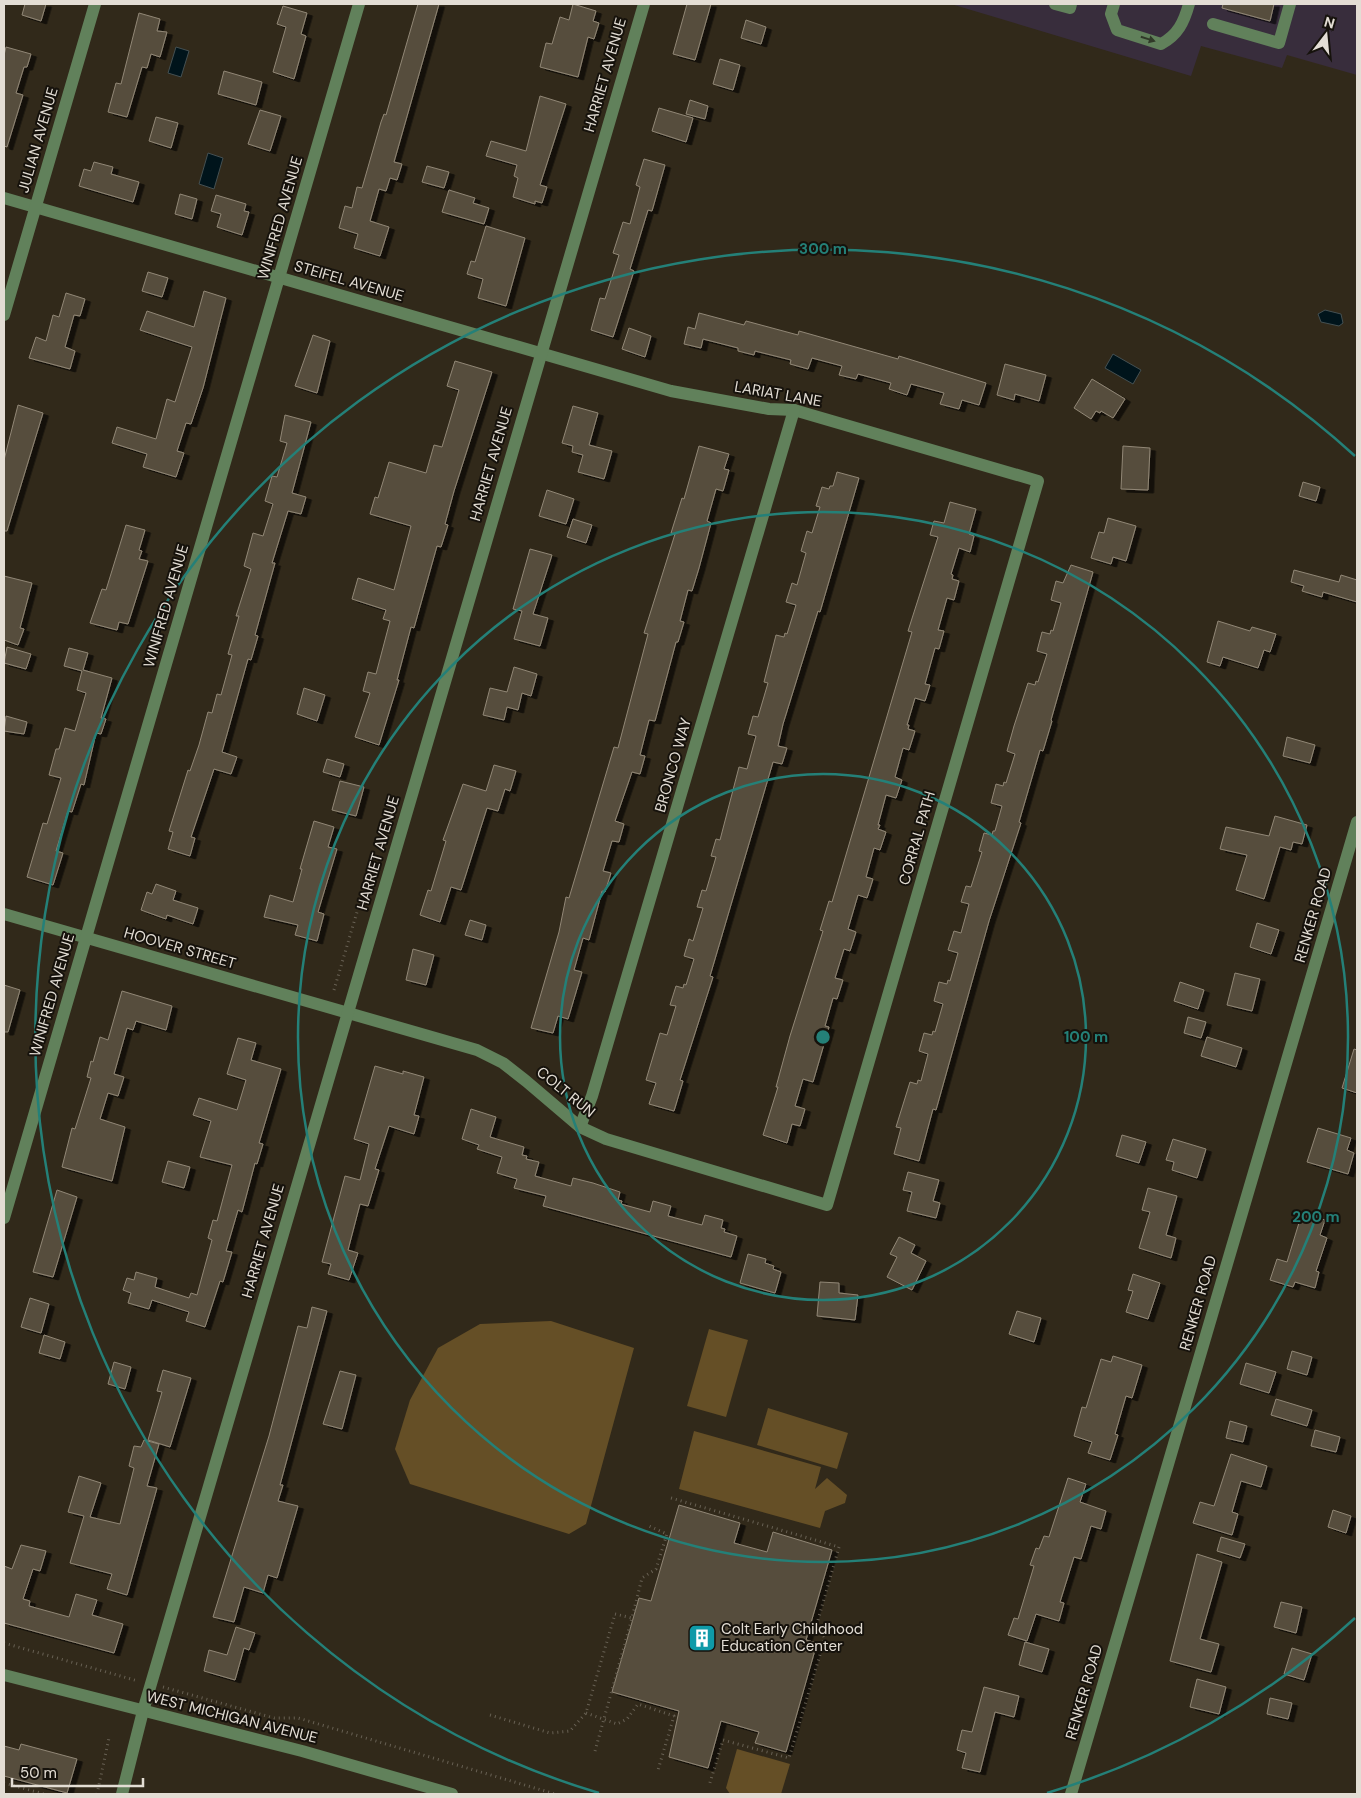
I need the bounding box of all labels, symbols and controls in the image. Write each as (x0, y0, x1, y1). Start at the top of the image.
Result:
north arrow (1301, 10, 1351, 60)
text: N (1322, 12, 1337, 33)
street label: HARRIET AVENUE (579, 15, 631, 135)
one-way arrow (1140, 36, 1155, 44)
street label: JULIAN AVENUE (13, 85, 63, 195)
street label: WINIFRED AVENUE (253, 154, 307, 282)
text: 300 m (799, 239, 847, 259)
street label: STEIFEL AVENUE (292, 256, 406, 306)
street label: LARIAT LANE (733, 376, 823, 412)
street label: HARRIET AVENUE (465, 404, 517, 524)
street label: WINIFRED AVENUE (139, 542, 193, 670)
street label: BRONCO WAY (650, 715, 696, 815)
street label: CORRAL PATH (894, 789, 940, 887)
street label: HARRIET AVENUE (352, 793, 404, 913)
street label: RENKER ROAD (1290, 865, 1336, 965)
street label: HOOVER STREET (122, 922, 238, 974)
street label: WINIFRED AVENUE (25, 931, 79, 1059)
text: 100 m (1064, 1027, 1108, 1047)
centre of rings (814, 1028, 832, 1046)
street label: COLT RUN (532, 1062, 600, 1122)
street label: HARRIET AVENUE (237, 1181, 289, 1301)
text: 200 m (1292, 1207, 1340, 1227)
street label: RENKER ROAD (1175, 1253, 1221, 1353)
place label: Colt Early Childhood Education Center (721, 1619, 863, 1656)
building icon: Colt Early Childhood Education Center (687, 1623, 717, 1653)
street label: RENKER ROAD (1061, 1642, 1107, 1742)
street label: WEST MICHIGAN AVENUE (144, 1686, 320, 1748)
scale bar (12, 1756, 144, 1788)
text: 50 m (20, 1763, 57, 1783)

